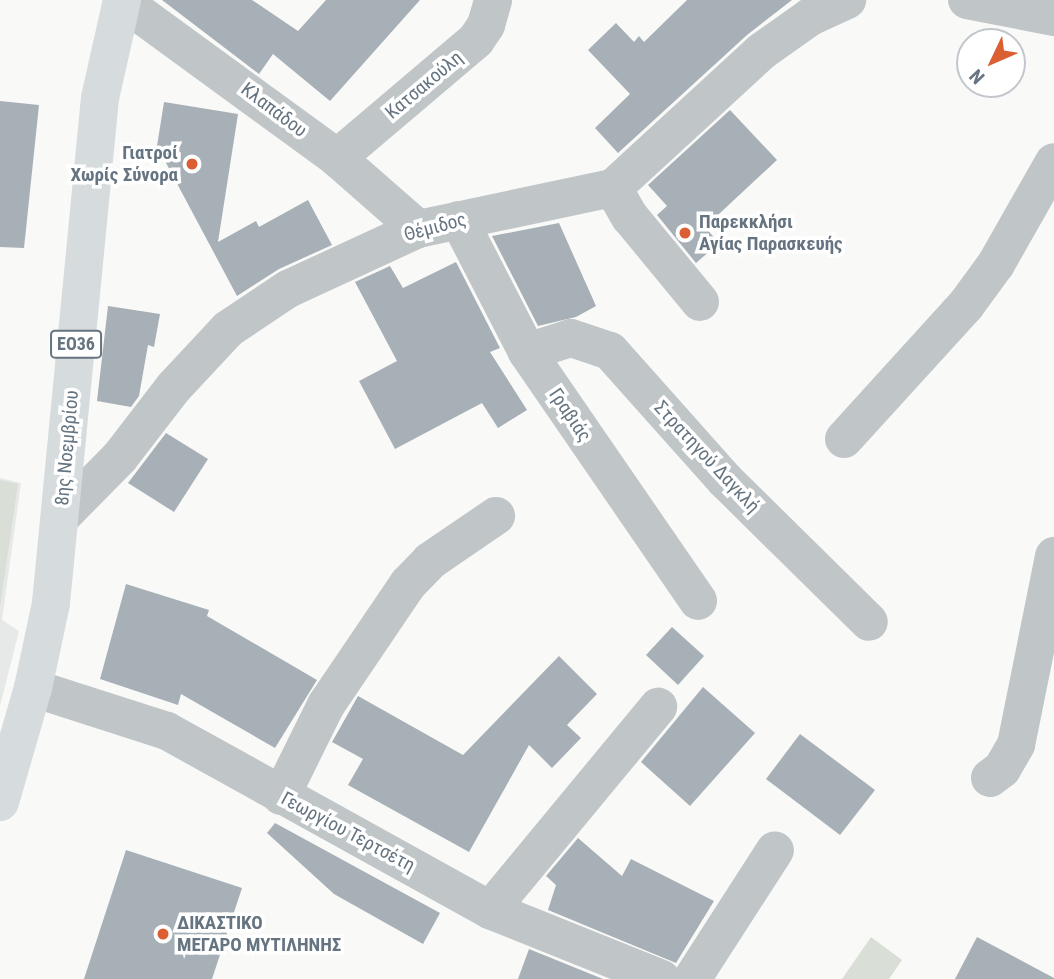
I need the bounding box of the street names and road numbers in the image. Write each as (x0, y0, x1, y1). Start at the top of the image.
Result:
street label: Κατσακούλη (381, 46, 467, 124)
street label: Κλαπάδου (237, 78, 311, 142)
street label: Θέμιδος (401, 208, 469, 246)
road number: ΕΟ36 (50, 330, 102, 358)
street label: Γραβιάς (544, 384, 596, 446)
street label: 8ης Νοεμβρίου (51, 389, 83, 507)
street label: Στρατηγού Δαγκλή (649, 396, 765, 518)
street label: Γεωργίου Τερτσέτη (277, 787, 419, 877)

